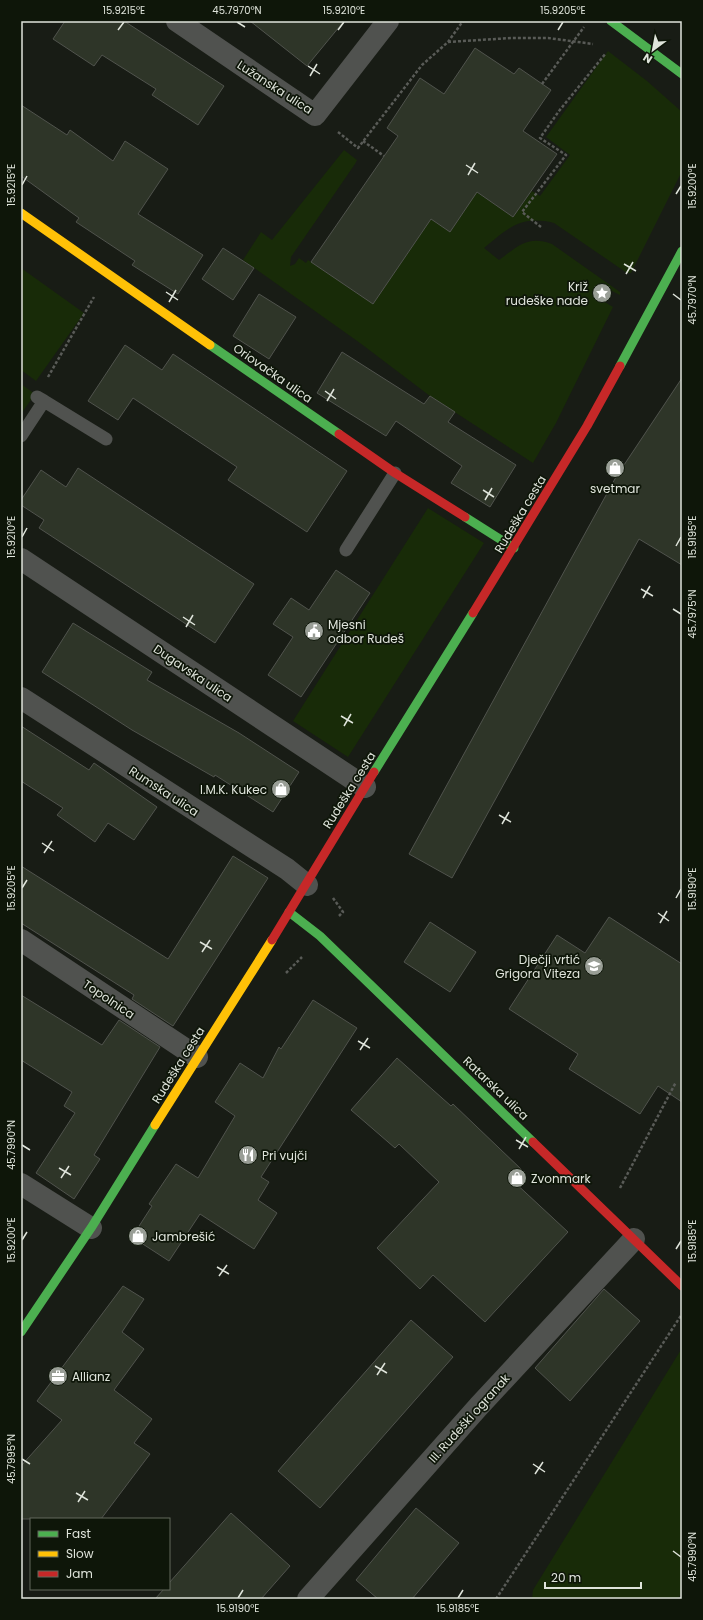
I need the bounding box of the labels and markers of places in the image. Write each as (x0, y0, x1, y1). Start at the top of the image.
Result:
place label: Križ rudeške nade (506, 278, 588, 309)
place icon: Križ rudeške nade (591, 282, 613, 304)
shop icon: svetmar (604, 457, 626, 479)
place label: svetmar (590, 480, 640, 497)
place label: Mjesni odbor Rudeš (328, 616, 404, 647)
public building icon: Mjesni odbor Rudeš (303, 620, 325, 642)
shop icon: I.M.K. Kukec (270, 778, 292, 800)
place label: I.M.K. Kukec (200, 781, 267, 798)
place label: Dječji vrtić Grigora Viteza (495, 951, 580, 982)
school or university icon: Dječji vrtić Grigora Viteza (583, 955, 605, 977)
restaurant icon: Pri vujči (237, 1144, 259, 1166)
place label: Pri vujči (262, 1147, 307, 1164)
shop icon: Zvonmark (506, 1167, 528, 1189)
place label: Zvonmark (531, 1170, 592, 1187)
shop icon: Jambrešić (127, 1225, 149, 1247)
place label: Jambrešić (152, 1228, 215, 1245)
office icon: Allianz (47, 1365, 69, 1387)
place label: Allianz (72, 1368, 110, 1385)

